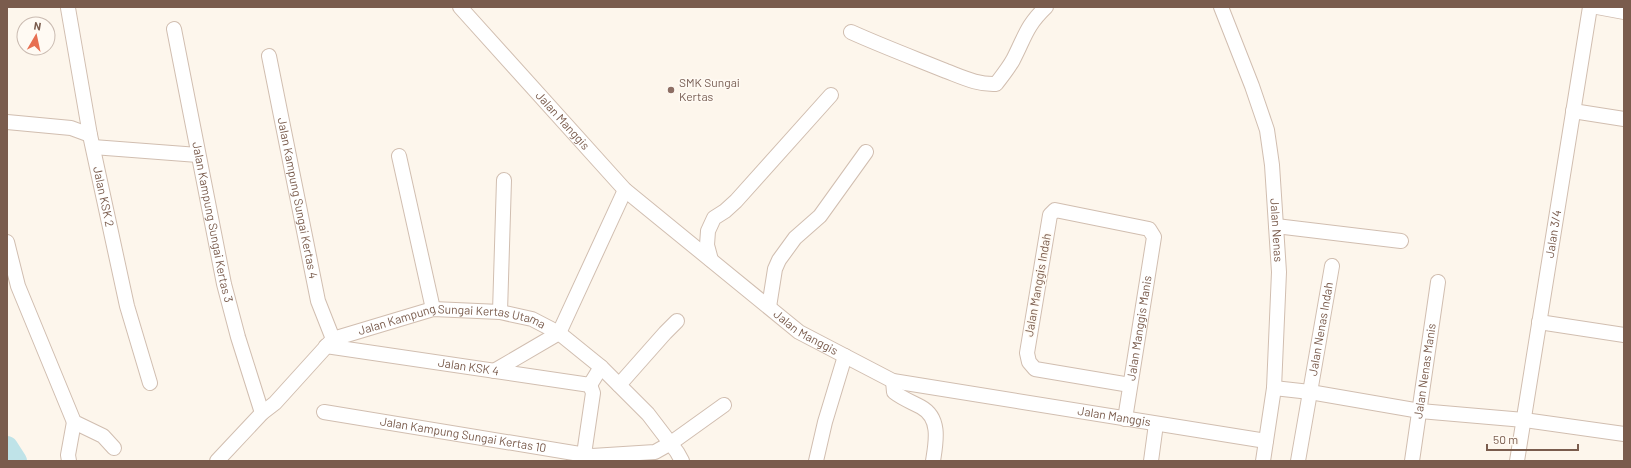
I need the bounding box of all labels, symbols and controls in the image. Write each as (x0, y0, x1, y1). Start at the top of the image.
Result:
north arrow (16, 16, 56, 56)
text: N (33, 19, 42, 33)
place label: SMK Sungai Kertas (679, 75, 740, 103)
marker: SMK Sungai Kertas (666, 85, 676, 95)
street label: Jalan Manggis (533, 88, 593, 152)
street label: Jalan Kampung Sungai Kertas 4 (275, 116, 321, 280)
street label: Jalan Kampung Sungai Kertas 3 (190, 141, 237, 304)
street label: Jalan KSK 2 (91, 165, 118, 228)
street label: Jalan Nenas (1268, 198, 1286, 263)
street label: Jalan 3/4 (1542, 209, 1563, 259)
street label: Jalan Manggis Indah (1021, 232, 1053, 338)
street label: Jalan Manggis Manis (1123, 274, 1154, 382)
street label: Jalan Nenas Indah (1305, 281, 1335, 377)
text: Jalan Kampung Sungai Kertas Utama (356, 301, 548, 337)
street label: Jalan Manggis (771, 306, 841, 357)
street label: Jalan Kampung Sungai Kertas Utama (355, 322, 547, 340)
street label: Jalan Nenas Manis (1410, 322, 1438, 419)
street label: Jalan KSK 4 (437, 355, 500, 377)
street label: Jalan Manggis (1077, 403, 1152, 428)
street label: Jalan Kampung Sungai Kertas 10 (379, 413, 548, 454)
scale bar (1487, 426, 1578, 452)
text: 50 m (1493, 432, 1518, 446)

